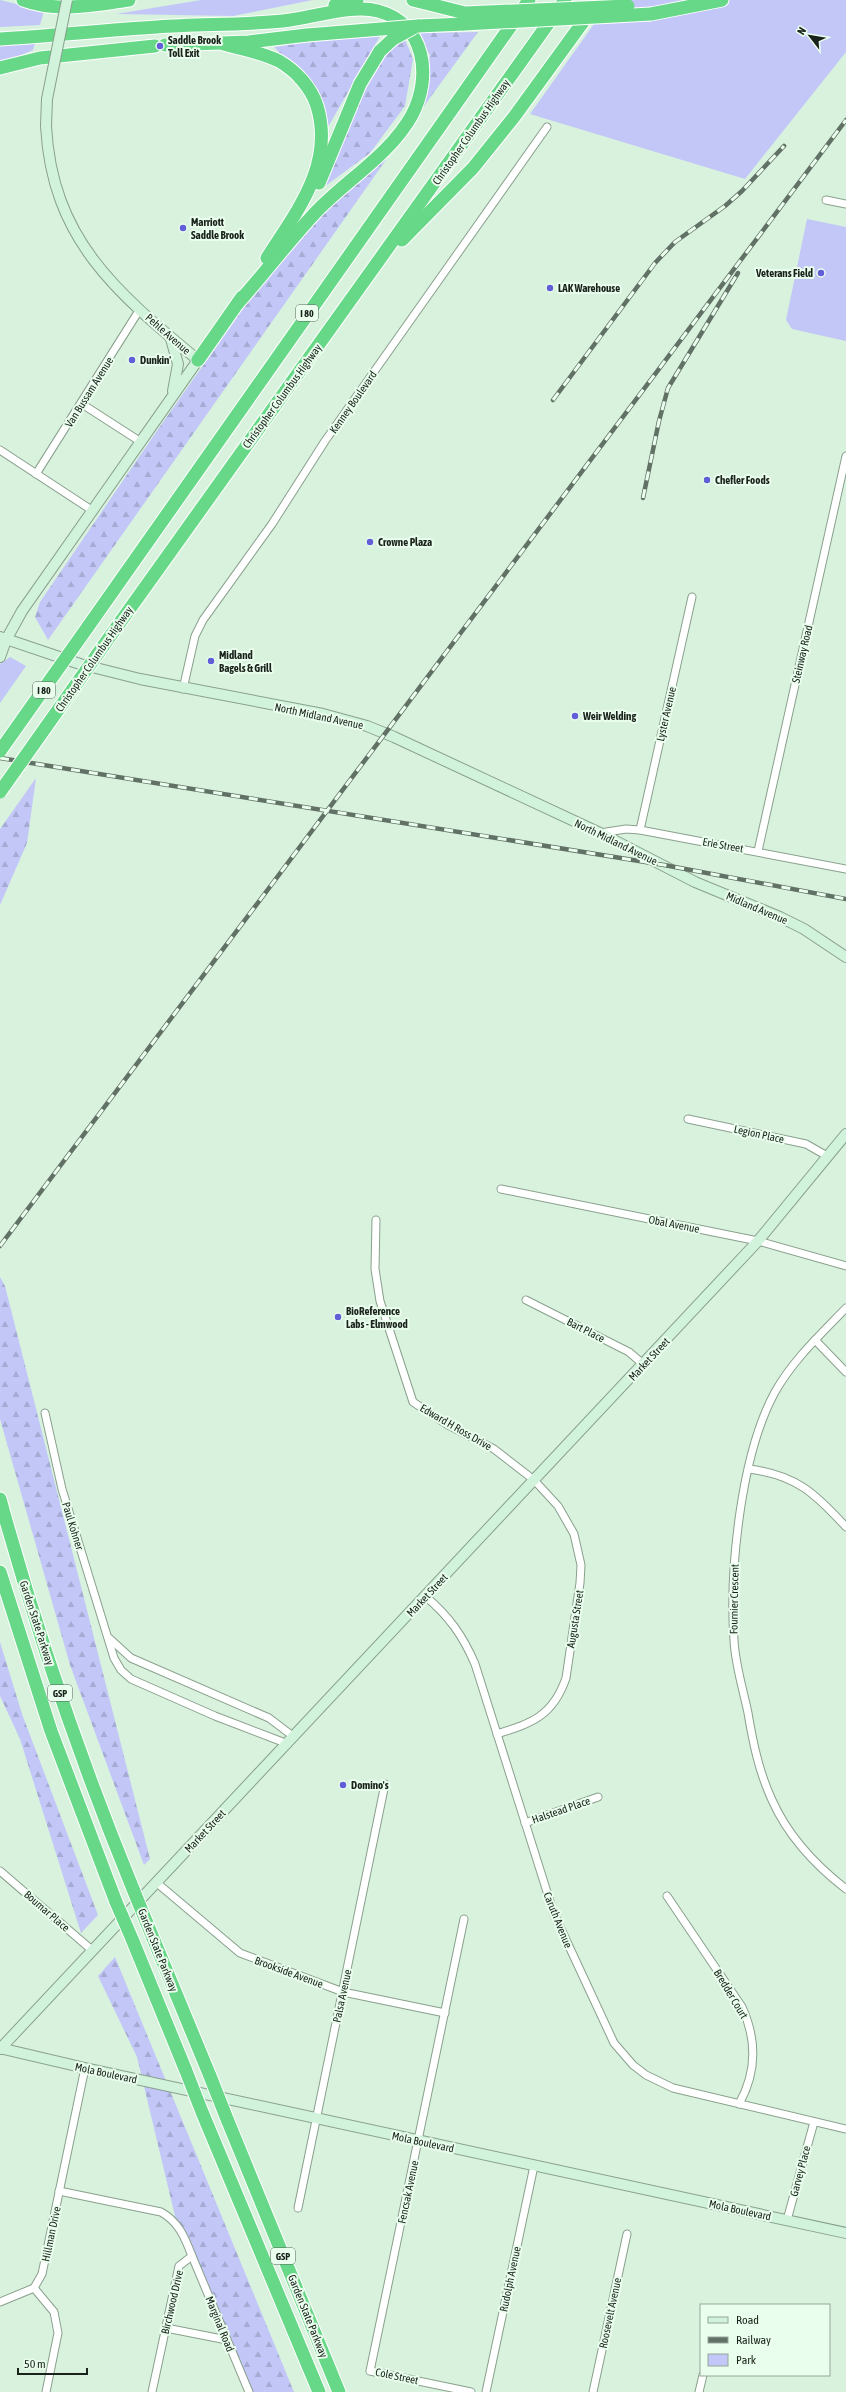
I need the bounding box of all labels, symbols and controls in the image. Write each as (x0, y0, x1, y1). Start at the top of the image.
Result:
north arrow (790, 16, 830, 56)
text: N (795, 25, 808, 37)
place label: Saddle Brook Toll Exit (168, 34, 221, 59)
marker: Saddle Brook Toll Exit (155, 41, 165, 51)
street label: Christopher Columbus Highway (430, 77, 512, 187)
place label: Marriott Saddle Brook (191, 216, 244, 241)
marker: Marriott Saddle Brook (178, 223, 188, 233)
place label: Veterans Field (755, 267, 813, 279)
marker: Veterans Field (816, 268, 826, 278)
place label: LAK Warehouse (558, 282, 620, 294)
marker: LAK Warehouse (545, 283, 555, 293)
road number: I 80 (296, 305, 318, 321)
street label: Pehle Avenue (143, 311, 193, 357)
street label: Christopher Columbus Highway (240, 341, 324, 450)
place label: Dunkin' (140, 354, 171, 366)
street label: Van Bussam Avenue (63, 355, 115, 429)
marker: Dunkin' (127, 355, 137, 365)
street label: Kenney Boulevard (327, 369, 379, 435)
place label: Chefler Foods (715, 474, 770, 486)
marker: Chefler Foods (702, 475, 712, 485)
place label: Crowne Plaza (378, 536, 432, 548)
marker: Crowne Plaza (365, 537, 375, 547)
street label: Christopher Columbus Highway (53, 604, 135, 714)
street label: Steinway Road (790, 624, 814, 684)
place label: Midland Bagels & Grill (219, 649, 273, 674)
marker: Midland Bagels & Grill (206, 656, 216, 666)
road number: I 80 (33, 682, 55, 698)
street label: Lyster Avenue (654, 686, 678, 742)
street label: North Midland Avenue (274, 701, 364, 731)
place label: Weir Welding (582, 710, 636, 722)
marker: Weir Welding (570, 711, 580, 721)
street label: North Midland Avenue (573, 817, 659, 867)
street label: Erie Street (702, 836, 744, 854)
street label: Midland Avenue (724, 890, 790, 926)
street label: Legion Place (733, 1123, 785, 1145)
street label: Obal Avenue (648, 1213, 700, 1235)
place label: BioReference Labs - Elmwood (346, 1305, 408, 1330)
marker: BioReference Labs - Elmwood (333, 1312, 343, 1322)
street label: Bart Place (565, 1315, 607, 1345)
street label: Market Street (626, 1335, 672, 1383)
street label: Edward H Ross Drive (418, 1402, 494, 1452)
street label: Paul Kohner (60, 1501, 86, 1552)
street label: Fournier Crescent (727, 1564, 741, 1634)
street label: Market Street (404, 1571, 450, 1619)
street label: Garden State Parkway (18, 1579, 56, 1667)
street label: Augusta Street (564, 1589, 586, 1649)
road number: GSP (48, 1685, 72, 1701)
place label: Domino's (351, 1779, 389, 1791)
marker: Domino's (338, 1780, 348, 1790)
street label: Halstead Place (530, 1794, 592, 1826)
street label: Market Street (182, 1807, 228, 1855)
street label: Boumar Place (22, 1888, 72, 1934)
street label: Caruth Avenue (541, 1890, 575, 1950)
street label: Garden State Parkway (136, 1907, 180, 1994)
street label: Brookside Avenue (253, 1954, 325, 1990)
street label: Bredder Court (712, 1967, 750, 2021)
street label: Palsa Avenue (331, 1968, 353, 2024)
street label: Mola Boulevard (74, 2061, 138, 2085)
street label: Mola Boulevard (391, 2130, 455, 2154)
street label: Garvey Place (787, 2144, 813, 2198)
street label: Fencsak Avenue (395, 2159, 421, 2225)
street label: Mola Boulevard (708, 2198, 772, 2222)
street label: Hillman Drive (39, 2205, 63, 2263)
street label: Rudolph Avenue (497, 2245, 523, 2313)
road number: GSP (271, 2248, 295, 2264)
street label: Birchwood Drive (159, 2269, 185, 2335)
street label: Garden State Parkway (286, 2273, 330, 2360)
street label: Roosevelt Avenue (597, 2277, 623, 2349)
street label: Marginal Road (203, 2295, 237, 2353)
legend (700, 2304, 830, 2376)
text: Road (736, 2313, 759, 2327)
text: Railway (736, 2333, 771, 2347)
scale bar (18, 2350, 87, 2376)
text: Park (736, 2353, 757, 2367)
text: 50 m (24, 2357, 46, 2371)
street label: Cole Street (374, 2366, 420, 2386)

